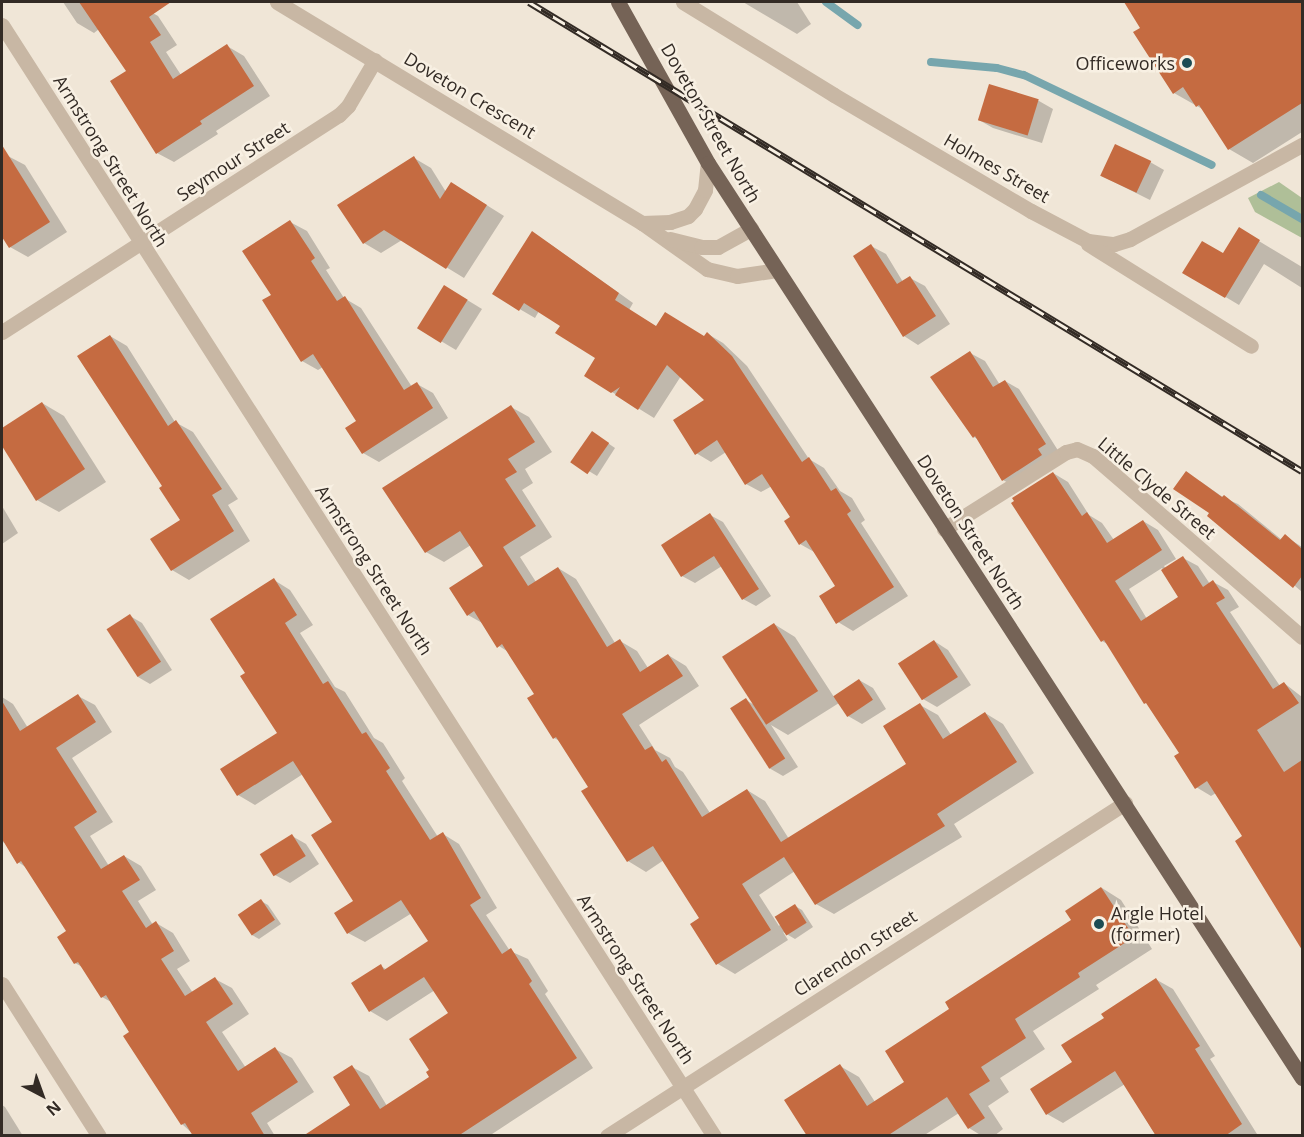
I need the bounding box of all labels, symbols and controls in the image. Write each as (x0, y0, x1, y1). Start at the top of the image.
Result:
street label: Doveton Street North (657, 40, 765, 206)
street label: Doveton Crescent (400, 47, 540, 143)
place label: Officeworks (1075, 52, 1175, 74)
marker: Officeworks (1180, 56, 1194, 70)
street label: Armstrong Street North (49, 71, 173, 251)
street label: Seymour Street (173, 117, 293, 205)
street label: Holmes Street (940, 129, 1054, 207)
street label: Little Clyde Street (1094, 432, 1220, 544)
street label: Doveton Street North (913, 451, 1029, 613)
street label: Armstrong Street North (311, 481, 437, 659)
street label: Armstrong Street North (573, 890, 699, 1068)
place label: Argle Hotel (former) (1111, 903, 1204, 946)
street label: Clarendon Street (789, 905, 921, 1001)
marker: Argle Hotel (former) (1092, 917, 1106, 931)
north arrow (12, 1065, 72, 1125)
text: N (42, 1096, 66, 1121)

